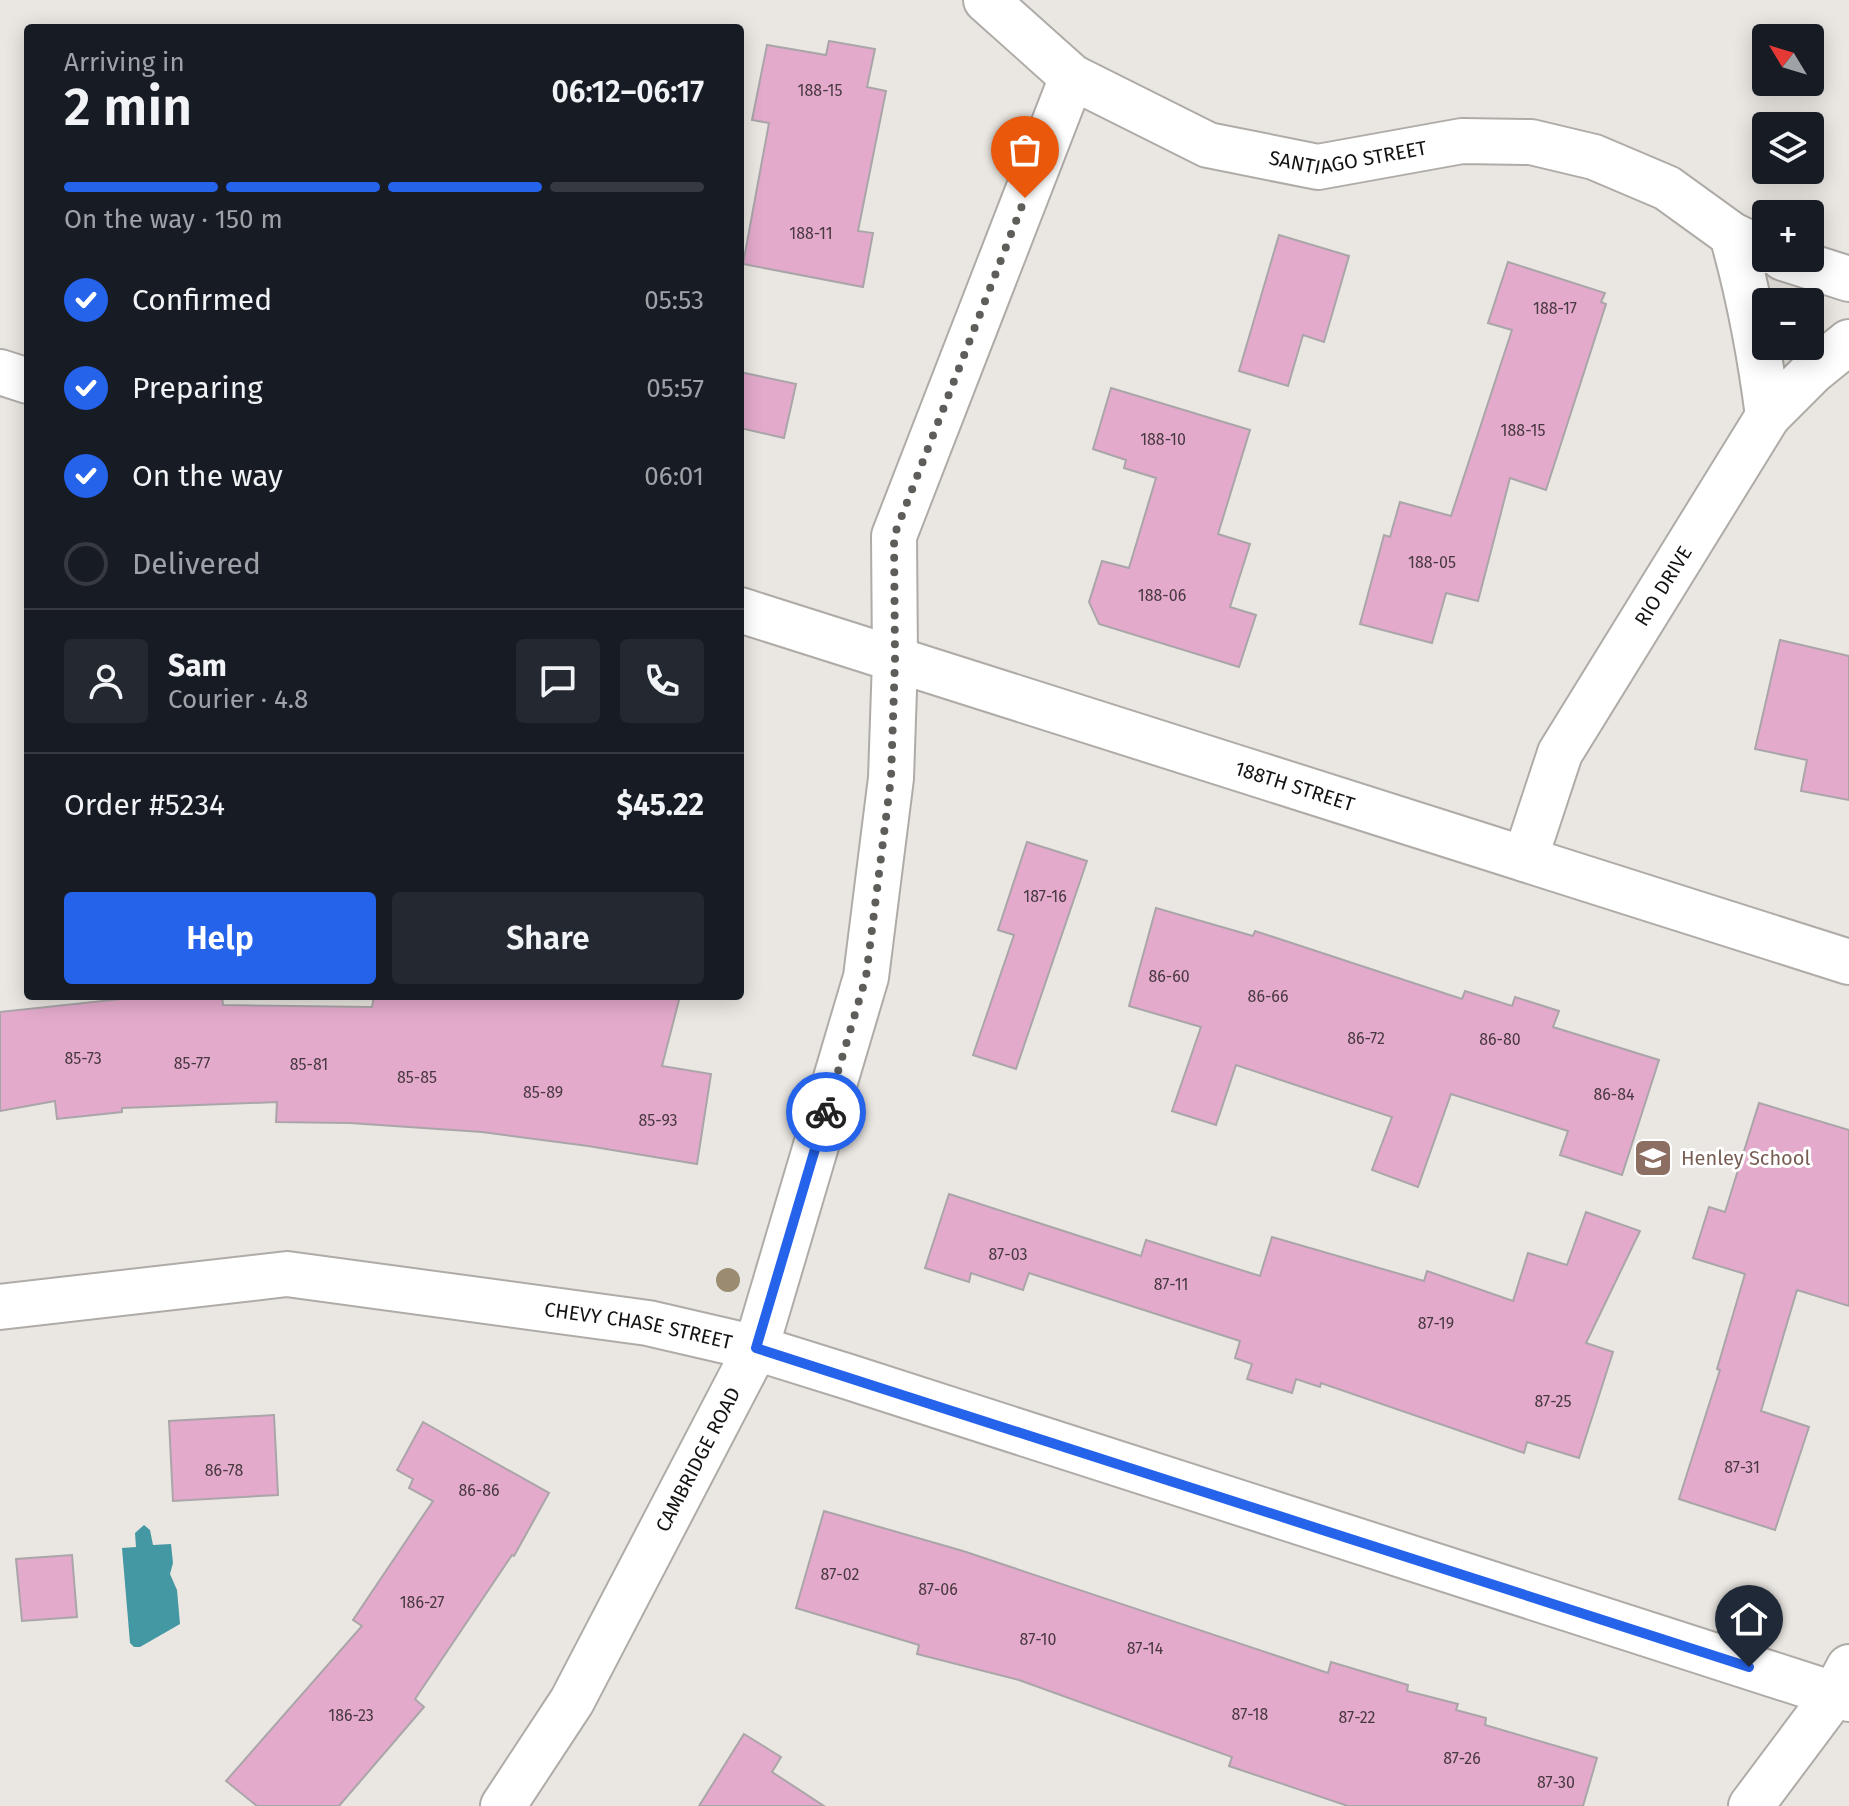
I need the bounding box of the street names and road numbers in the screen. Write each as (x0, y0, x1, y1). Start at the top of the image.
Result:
street label: SANTIAGO STREET (1267, 135, 1429, 179)
street label: RIO DRIVE (1629, 541, 1697, 630)
street label: 188TH STREET (1232, 756, 1358, 817)
street label: CHEVY CHASE STREET (543, 1297, 735, 1354)
street label: CAMBRIDGE ROAD (650, 1383, 745, 1536)

